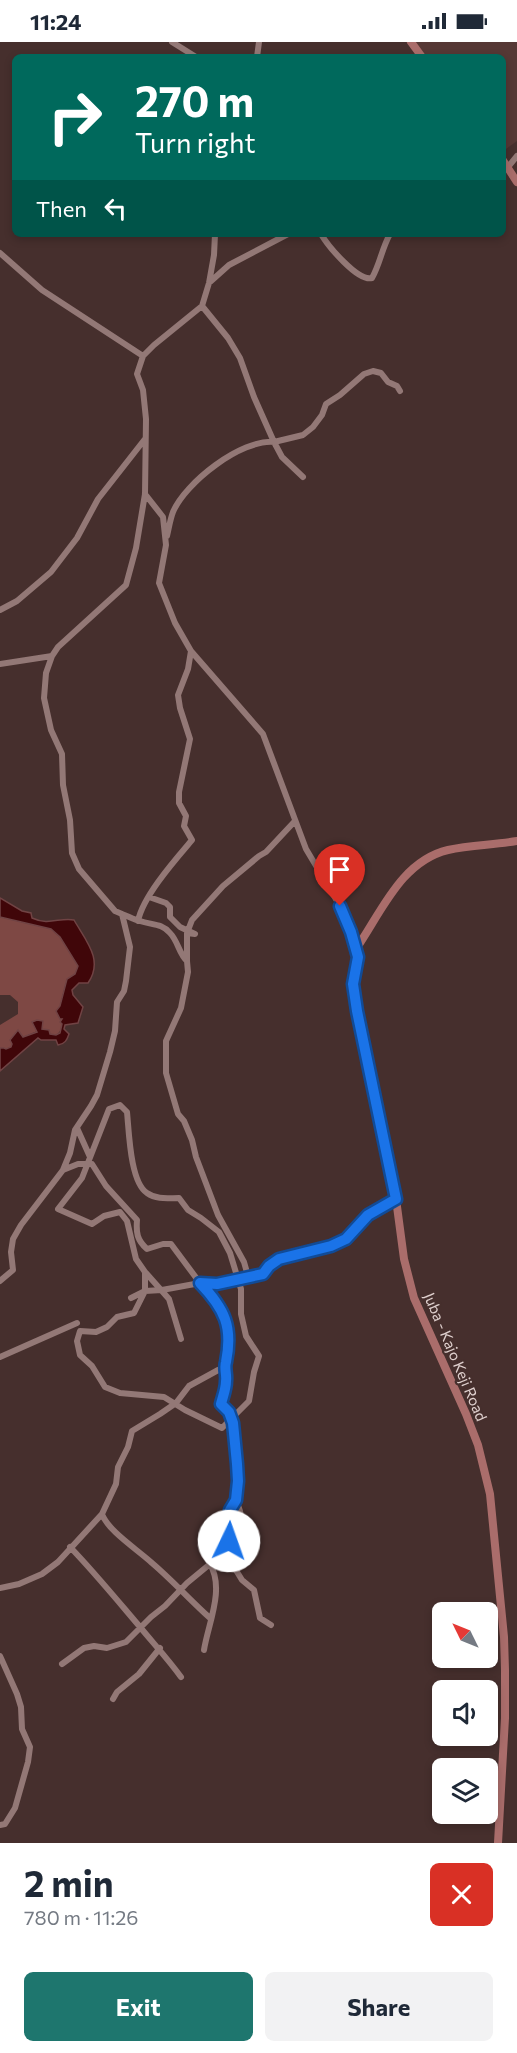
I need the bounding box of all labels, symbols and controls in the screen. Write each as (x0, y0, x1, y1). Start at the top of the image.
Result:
text: 11:24 (30, 8, 81, 35)
text: 270 m (135, 74, 254, 126)
icon: right (36, 78, 114, 156)
text: Turn right (135, 126, 255, 159)
icon: left (99, 192, 132, 225)
text: Then (36, 195, 87, 222)
pin (314, 844, 365, 906)
icon: arrive (323, 853, 356, 886)
street label: Juba - Kajo Keji Road (421, 1290, 491, 1424)
position arrow (197, 1509, 261, 1573)
north arrow (432, 1602, 498, 1668)
map controls (432, 1602, 498, 1824)
button: sound (432, 1680, 498, 1746)
button: layers (432, 1758, 498, 1824)
text: 2 min (24, 1860, 114, 1904)
button: close (430, 1863, 493, 1926)
text: 780 m · 11:26 (24, 1905, 138, 1929)
button: Exit (24, 1972, 253, 2041)
button: Share (265, 1972, 493, 2041)

